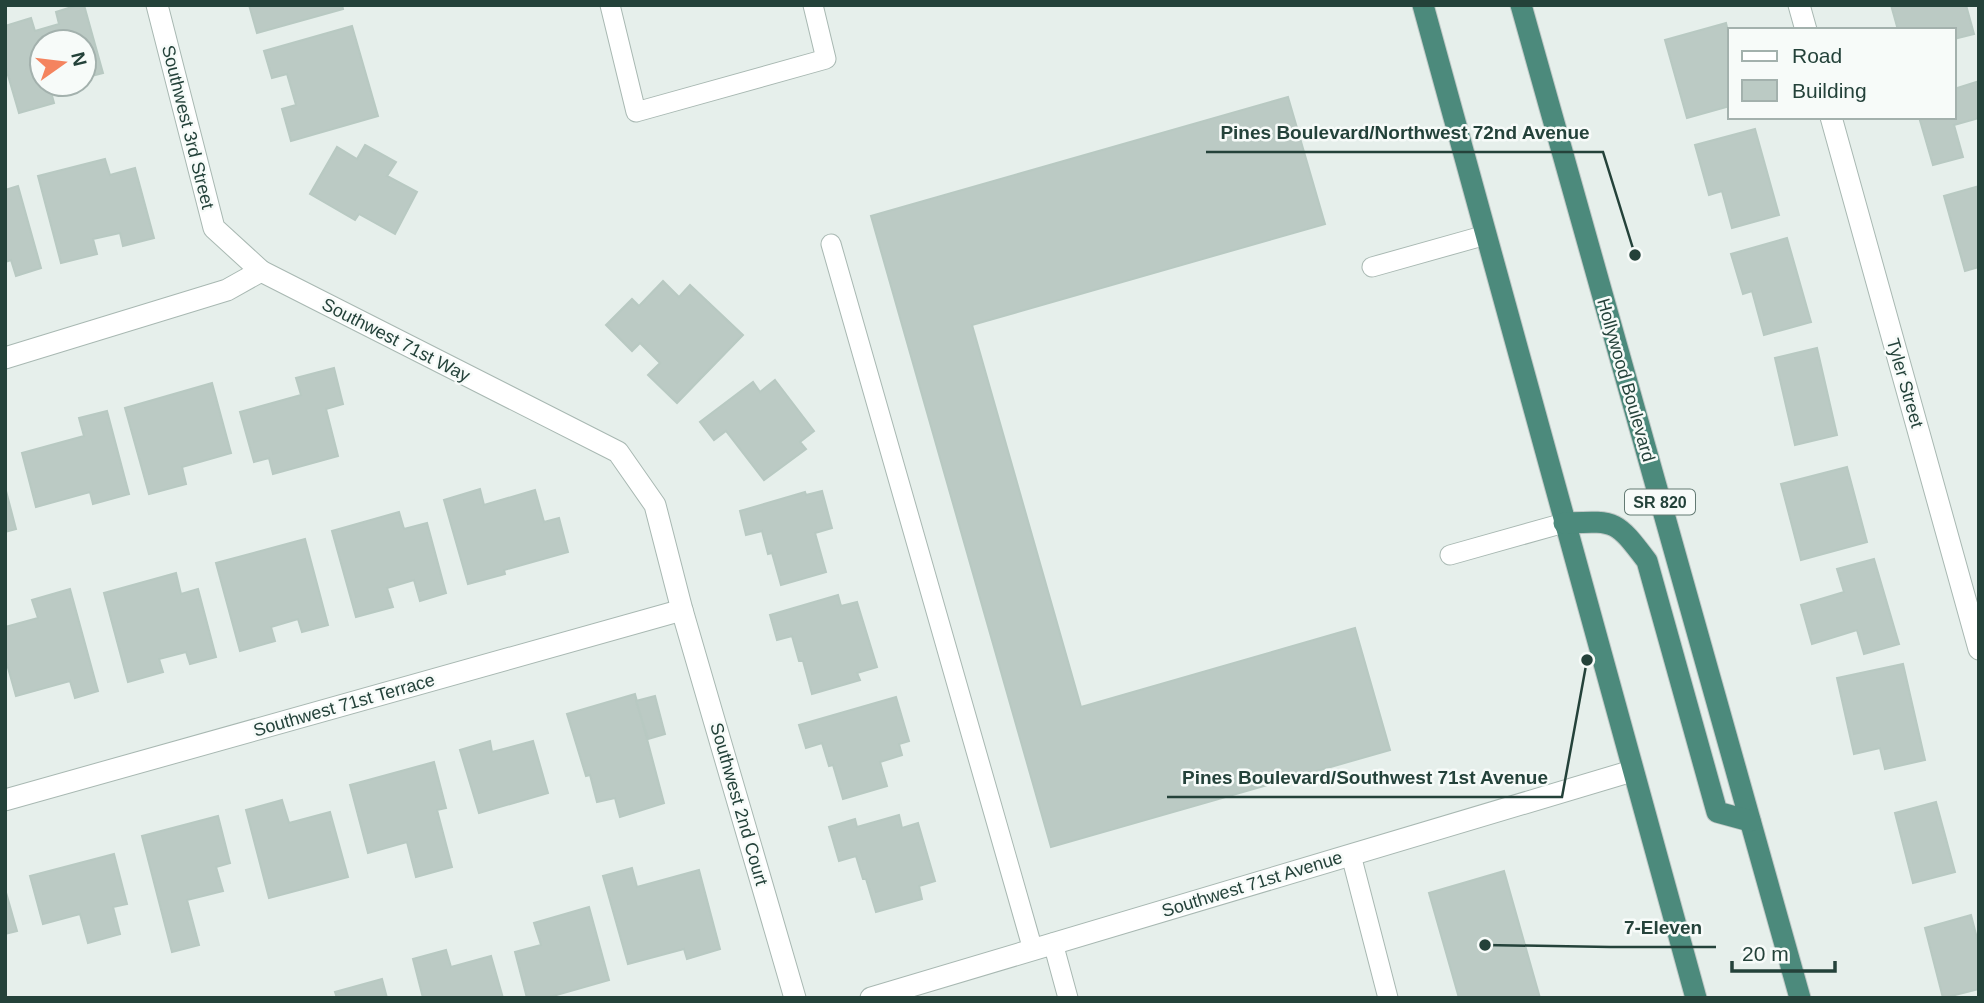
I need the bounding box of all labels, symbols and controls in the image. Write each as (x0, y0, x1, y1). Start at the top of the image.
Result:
north arrow (28, 28, 98, 98)
legend (1728, 28, 1956, 119)
street label: Southwest 3rd Street (158, 43, 218, 211)
text: Road (1792, 44, 1842, 67)
text: N (67, 50, 91, 68)
text: Building (1792, 79, 1867, 102)
callout: Pines Boulevard/Northwest 72nd Avenue (1206, 112, 1603, 152)
text: Pines Boulevard/Northwest 72nd Avenue (1220, 122, 1590, 143)
street label: Southwest 71st Way (319, 294, 473, 386)
street label: Hollywood Boulevard (1593, 296, 1659, 464)
street label: Tyler Street (1883, 336, 1927, 430)
road number: SR 820 (1625, 489, 1695, 514)
street label: Southwest 71st Terrace (251, 670, 437, 740)
street label: Southwest 2nd Court (706, 720, 772, 888)
callout: Pines Boulevard/Southwest 71st Avenue (1167, 757, 1562, 797)
text: Pines Boulevard/Southwest 71st Avenue (1182, 767, 1548, 788)
street label: Southwest 71st Avenue (1159, 847, 1345, 921)
callout: 7-Eleven (1610, 907, 1716, 947)
text: 7-Eleven (1624, 917, 1702, 938)
scale bar (1732, 930, 1835, 974)
text: 20 m (1742, 942, 1789, 965)

